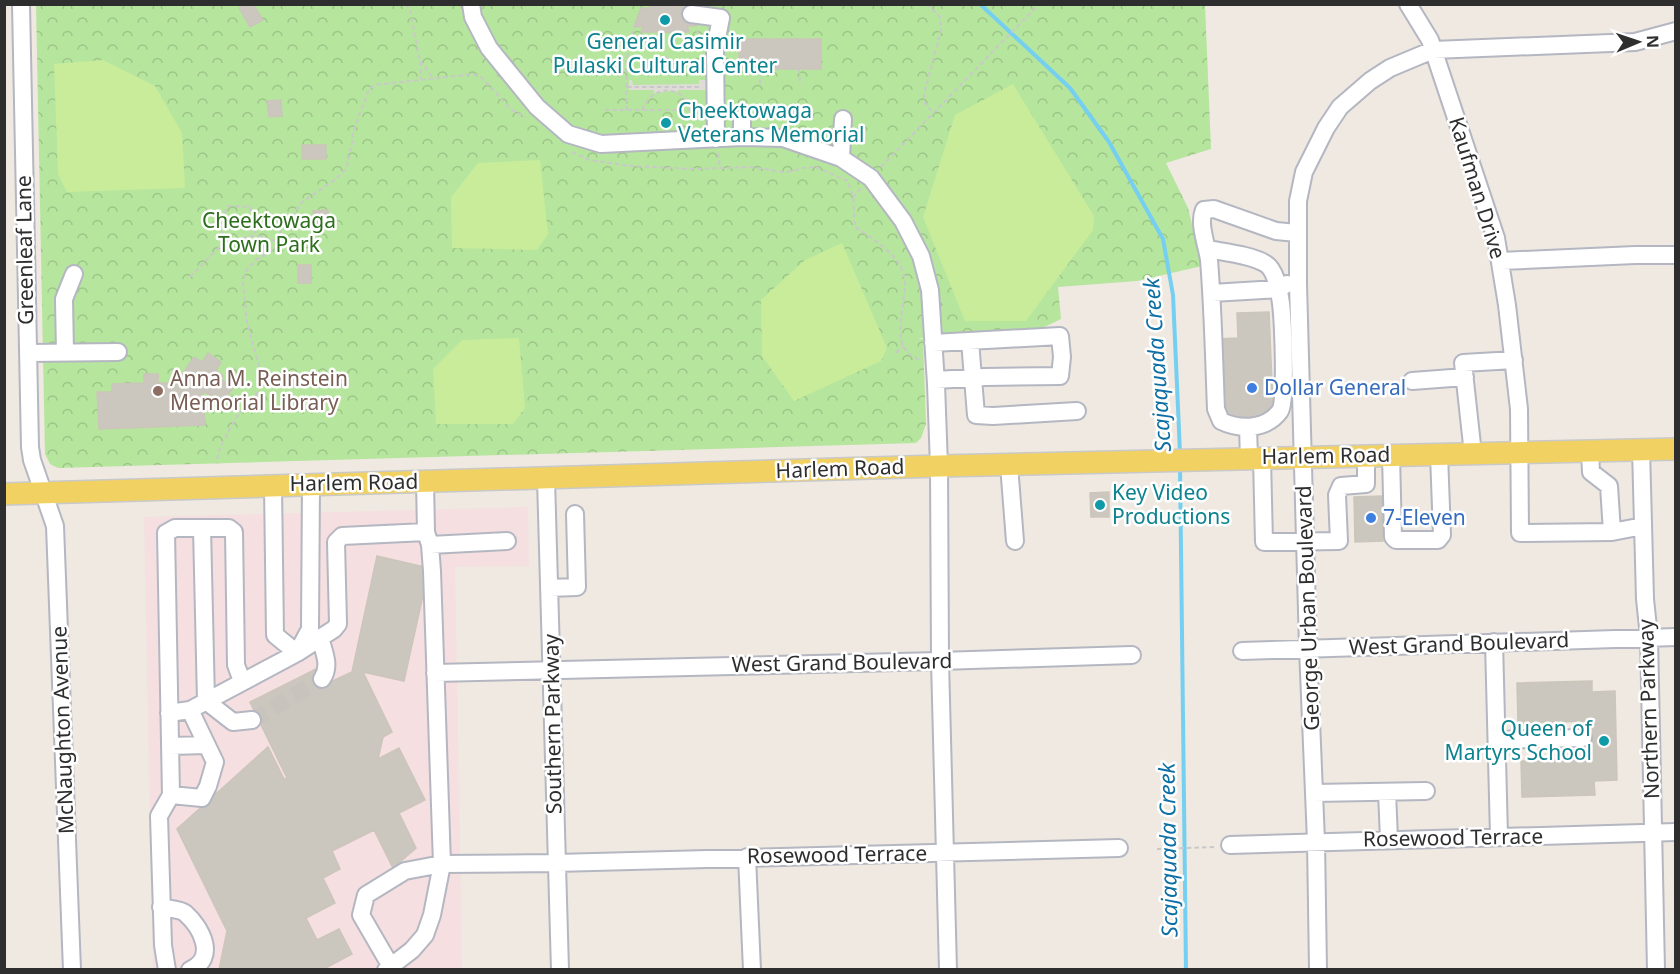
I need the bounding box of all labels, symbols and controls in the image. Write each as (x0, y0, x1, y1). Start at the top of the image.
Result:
north arrow (1608, 12, 1668, 72)
marker: General Casimir Pulaski Cultural Center (658, 13, 672, 27)
place label: General Casimir Pulaski Cultural Center (553, 27, 778, 79)
text: N (1642, 35, 1664, 48)
place label: Cheektowaga Veterans Memorial (678, 96, 865, 148)
street label: Kaufman Drive (1443, 113, 1513, 262)
marker: Cheektowaga Veterans Memorial (659, 116, 673, 130)
street label: Greenleaf Lane (9, 175, 39, 325)
park label: Cheektowaga Town Park (202, 206, 336, 258)
water label: Scajaquada Creek (1135, 276, 1177, 453)
place label: Anna M. Reinstein Memorial Library (170, 364, 348, 416)
place label: Dollar General (1264, 373, 1406, 401)
marker: Dollar General (1245, 381, 1259, 395)
marker: Anna M. Reinstein Memorial Library (151, 384, 165, 398)
street label: Harlem Road (1261, 440, 1391, 470)
street label: Harlem Road (775, 452, 905, 484)
street label: Harlem Road (289, 467, 419, 497)
place label: Key Video Productions (1112, 478, 1230, 530)
street label: George Urban Boulevard (1289, 485, 1325, 731)
marker: Key Video Productions (1093, 498, 1107, 512)
place label: 7-Eleven (1383, 503, 1466, 531)
marker: 7-Eleven (1364, 511, 1378, 525)
street label: Northern Parkway (1631, 618, 1665, 800)
street label: West Grand Boulevard (1348, 625, 1570, 661)
street label: McNaughton Avenue (44, 626, 80, 835)
street label: Southern Parkway (536, 633, 568, 814)
street label: West Grand Boulevard (731, 646, 952, 678)
place label: Queen of Martyrs School (1445, 714, 1594, 766)
marker: Queen of Martyrs School (1597, 734, 1611, 748)
water label: Scajaquada Creek (1150, 761, 1184, 938)
street label: Rosewood Terrace (1363, 821, 1543, 853)
street label: Rosewood Terrace (747, 838, 927, 870)

